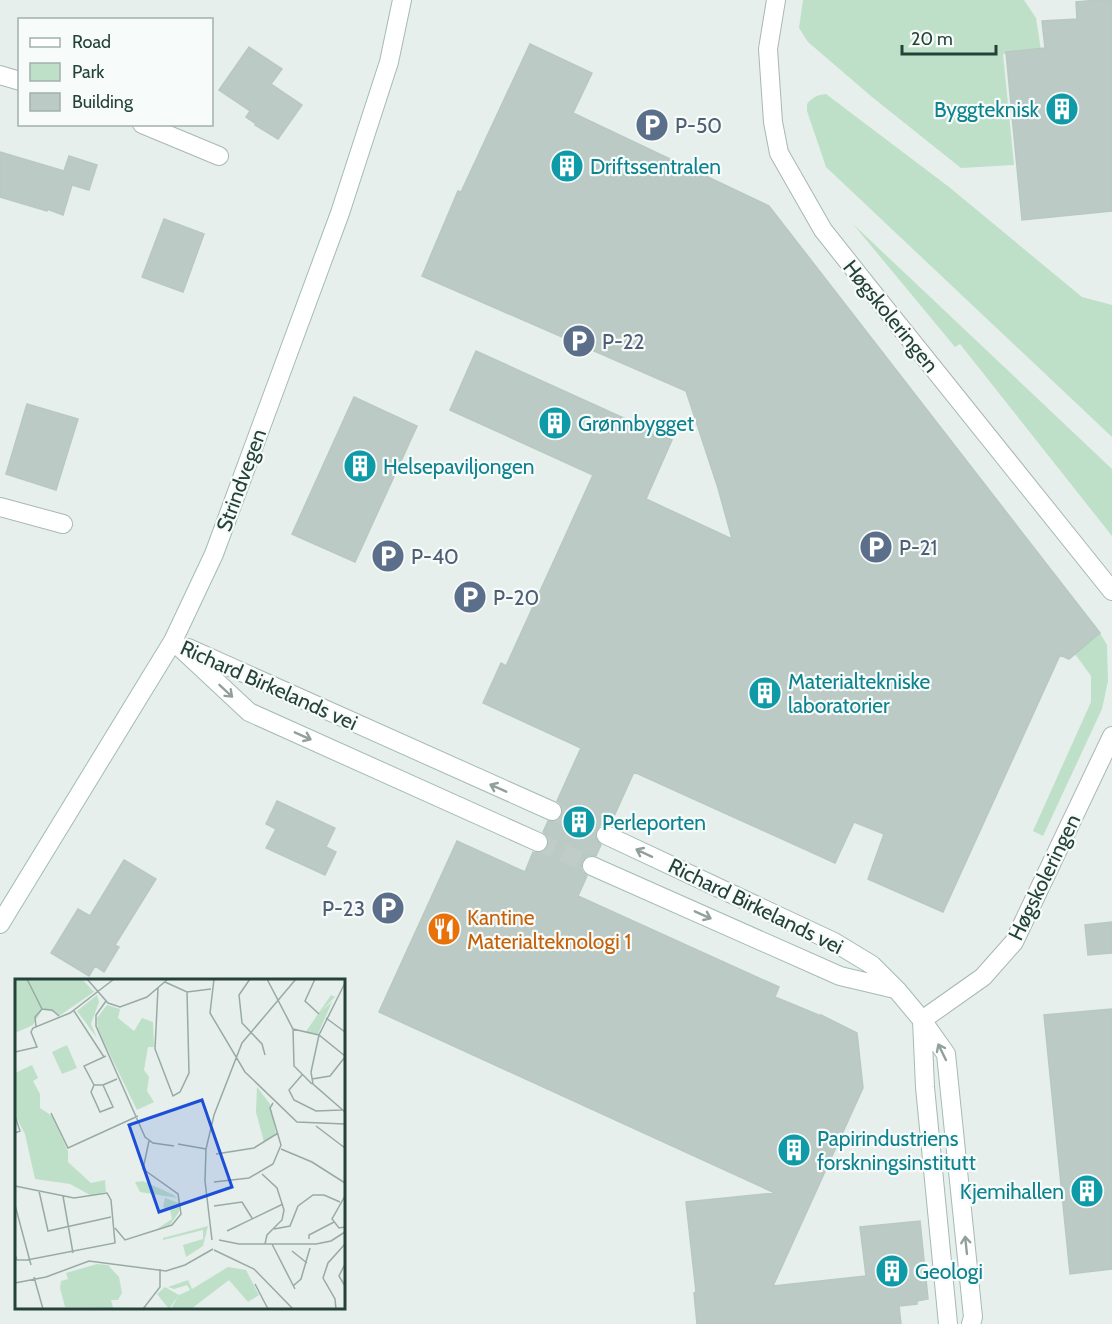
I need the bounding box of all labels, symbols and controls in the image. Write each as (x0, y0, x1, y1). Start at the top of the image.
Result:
legend (18, 18, 213, 126)
scale bar (902, 18, 996, 56)
text: 20 m (911, 28, 953, 50)
text: Road (72, 31, 111, 53)
text: Park (72, 61, 105, 83)
text: Building (72, 91, 134, 113)
building icon: Byggteknisk (1044, 91, 1080, 127)
place label: Byggteknisk (934, 97, 1040, 122)
parking icon: P-50 (634, 107, 670, 143)
place label: P-50 (675, 113, 722, 138)
building icon: Driftssentralen (549, 148, 585, 184)
place label: Driftssentralen (590, 154, 721, 179)
street label: Høgskoleringen (838, 255, 944, 377)
parking icon: P-22 (561, 323, 597, 359)
place label: P-22 (602, 329, 645, 354)
building icon: Grønnbygget (537, 405, 573, 441)
place label: Grønnbygget (578, 411, 694, 436)
street label: Strindvegen (211, 425, 271, 535)
building icon: Helsepaviljongen (342, 448, 378, 484)
place label: Helsepaviljongen (383, 454, 535, 480)
parking icon: P-21 (858, 529, 894, 565)
place label: P-21 (899, 535, 937, 560)
parking icon: P-40 (370, 538, 406, 574)
place label: P-40 (411, 544, 459, 569)
parking icon: P-20 (452, 579, 488, 615)
place label: P-20 (493, 585, 539, 610)
street label: Richard Birkelands vei (177, 635, 361, 735)
place label: Materialtekniske laboratorier (788, 669, 931, 718)
building icon: Materialtekniske laboratorier (747, 675, 783, 711)
one-way arrow (219, 684, 234, 698)
one-way arrow (293, 730, 311, 742)
one-way arrow (490, 781, 508, 793)
building icon: Perleporten (561, 804, 597, 840)
place label: Perleporten (602, 810, 706, 835)
street label: Høgskoleringen (1003, 810, 1085, 944)
one-way arrow (636, 847, 654, 858)
street label: Richard Birkelands vei (665, 853, 847, 959)
parking icon: P-23 (370, 890, 406, 926)
place label: P-23 (322, 896, 365, 921)
place label: Kantine Materialteknologi 1 (467, 905, 631, 954)
one-way arrow (693, 910, 711, 921)
restaurant icon: Kantine Materialteknologi 1 (426, 911, 462, 947)
inset map (15, 979, 345, 1309)
one-way arrow (936, 1043, 948, 1061)
place label: Papirindustriens forskningsinstitutt (817, 1126, 976, 1175)
building icon: Papirindustriens forskningsinstitutt (776, 1132, 812, 1168)
building icon: Kjemihallen (1069, 1173, 1105, 1209)
place label: Kjemihallen (960, 1179, 1064, 1205)
one-way arrow (960, 1236, 971, 1255)
building icon: Geologi (874, 1253, 910, 1289)
place label: Geologi (915, 1259, 983, 1284)

